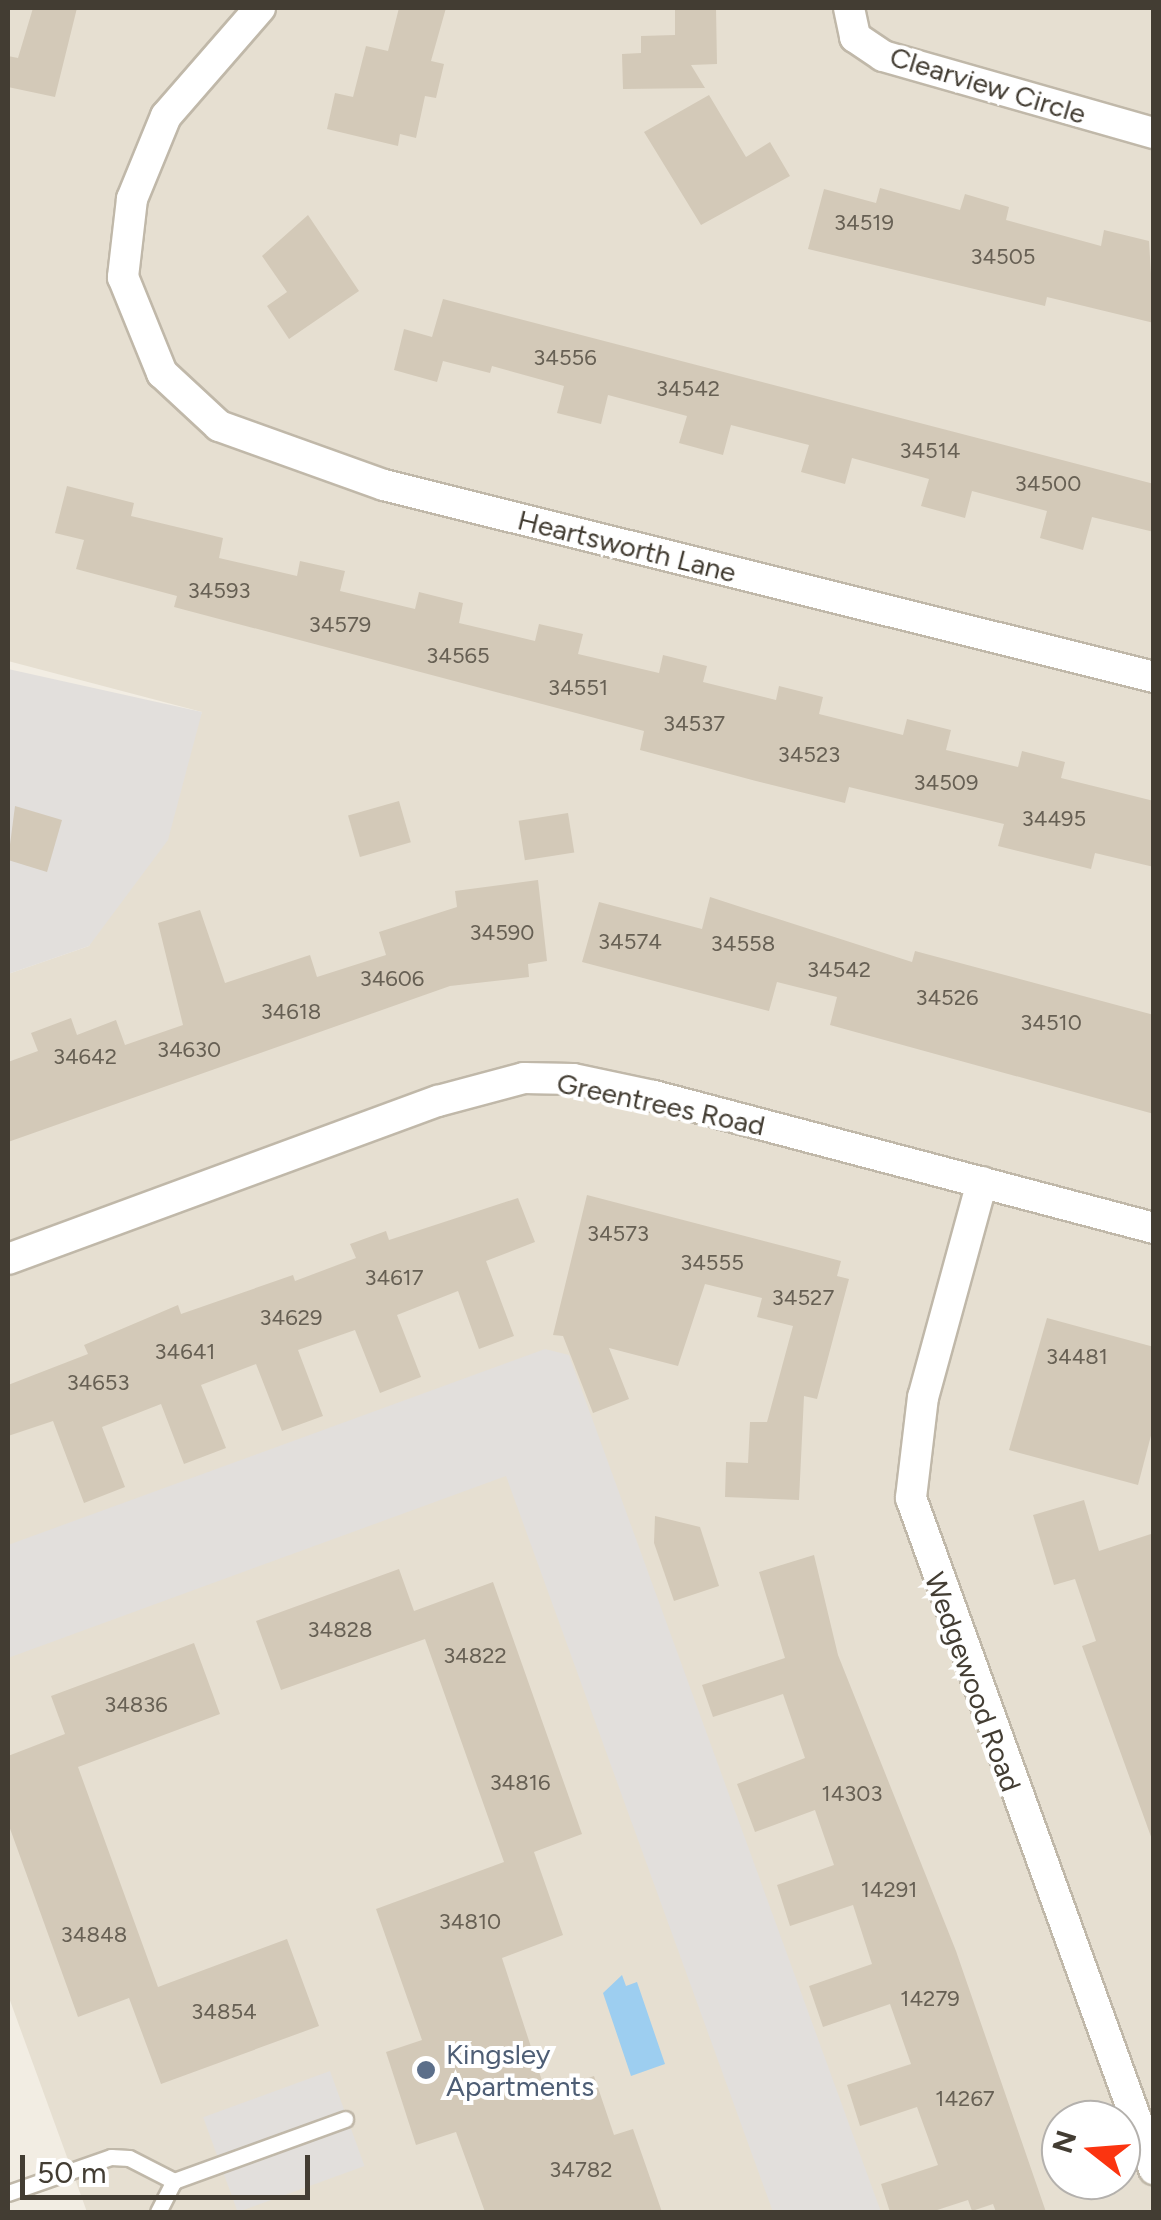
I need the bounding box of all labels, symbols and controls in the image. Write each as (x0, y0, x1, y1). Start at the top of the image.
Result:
street label: Clearview Circle (886, 39, 1090, 131)
house number: 34519 (834, 210, 894, 236)
house number: 34505 (970, 244, 1036, 270)
house number: 34556 (533, 345, 597, 371)
house number: 34542 (656, 376, 720, 402)
house number: 34514 (899, 438, 961, 464)
house number: 34500 (1015, 471, 1081, 497)
street label: Heartsworth Lane (514, 503, 740, 589)
house number: 34593 (188, 578, 250, 604)
house number: 34579 (309, 612, 371, 638)
house number: 34565 (426, 643, 490, 669)
house number: 34551 (548, 675, 608, 701)
house number: 34537 (663, 711, 725, 737)
house number: 34523 (778, 742, 840, 768)
house number: 34509 (914, 770, 978, 796)
house number: 34495 (1022, 806, 1086, 832)
house number: 34590 (470, 920, 534, 946)
house number: 34574 (598, 929, 662, 955)
house number: 34558 (711, 931, 775, 957)
house number: 34542 (807, 957, 871, 983)
house number: 34606 (360, 966, 424, 992)
house number: 34526 (915, 985, 979, 1011)
house number: 34618 (261, 999, 321, 1025)
house number: 34510 (1020, 1010, 1082, 1036)
house number: 34630 (157, 1037, 221, 1063)
house number: 34642 (53, 1044, 117, 1070)
street label: Greentrees Road (554, 1066, 768, 1142)
house number: 34573 (587, 1221, 649, 1247)
house number: 34555 (680, 1250, 744, 1276)
house number: 34617 (365, 1265, 423, 1291)
house number: 34527 (772, 1285, 834, 1311)
house number: 34629 (260, 1305, 322, 1331)
house number: 34641 (155, 1339, 215, 1365)
house number: 34481 (1046, 1344, 1108, 1370)
house number: 34653 (67, 1370, 129, 1396)
street label: Wedgewood Road (918, 1568, 1028, 1796)
house number: 34828 (308, 1617, 372, 1643)
house number: 34822 (443, 1643, 507, 1669)
house number: 34836 (104, 1692, 168, 1718)
house number: 34816 (490, 1770, 550, 1796)
house number: 14303 (822, 1781, 882, 1807)
house number: 14291 (861, 1877, 917, 1903)
house number: 34810 (439, 1909, 501, 1935)
house number: 34848 (61, 1922, 127, 1948)
house number: 14279 (900, 1986, 960, 2012)
house number: 34854 (191, 1999, 257, 2025)
place label: Kingsley Apartments (446, 2037, 594, 2103)
marker: Kingsley Apartments (415, 2059, 437, 2081)
house number: 14267 (935, 2086, 995, 2112)
north arrow (1041, 2100, 1141, 2200)
text: N (1045, 2126, 1084, 2157)
scale bar (25, 2135, 315, 2197)
text: 50 m (37, 2154, 106, 2191)
house number: 34782 (549, 2157, 613, 2183)

